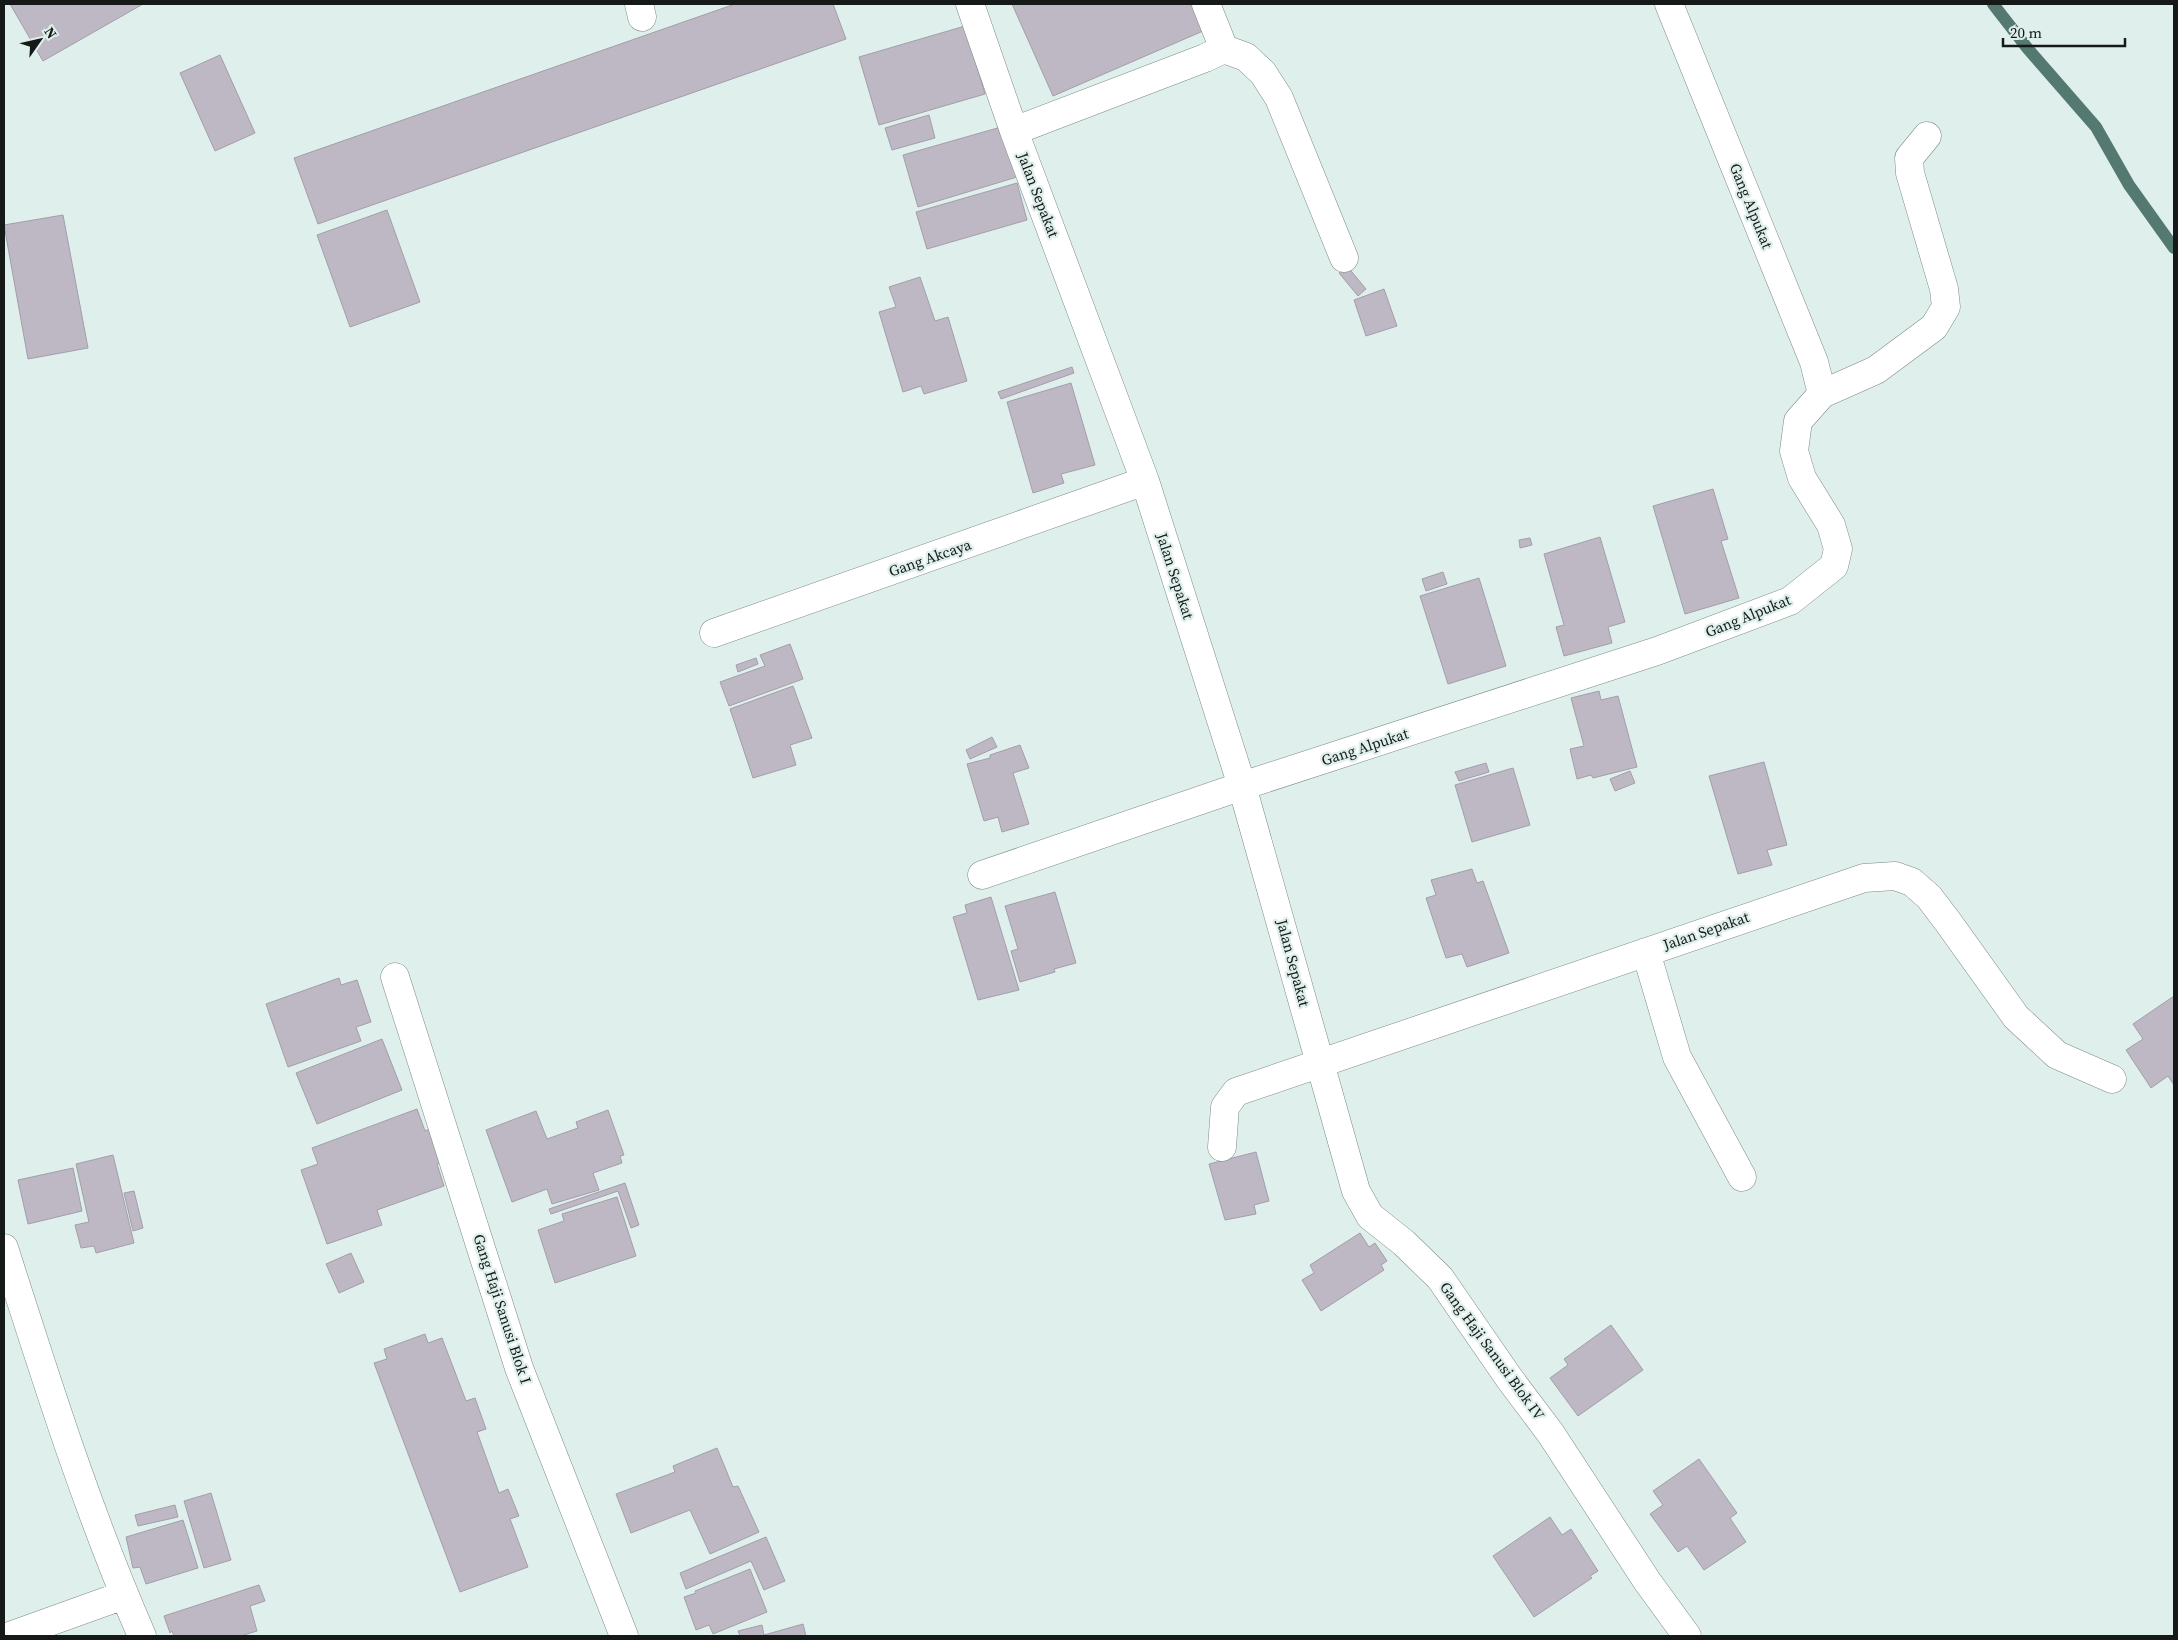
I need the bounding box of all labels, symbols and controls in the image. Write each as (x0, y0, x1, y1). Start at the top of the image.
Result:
north arrow (15, 15, 65, 65)
scale bar (2003, 15, 2126, 47)
text: 20 m (2010, 22, 2042, 43)
text: N (40, 23, 62, 43)
street label: Jalan Sepakat (1012, 148, 1064, 241)
street label: Gang Alpukat (1725, 160, 1778, 252)
street label: Jalan Sepakat (1151, 529, 1199, 622)
street label: Gang Akcaya (886, 533, 974, 581)
street label: Gang Alpukat (1702, 589, 1794, 642)
street label: Gang Alpukat (1319, 723, 1411, 770)
street label: Jalan Sepakat (1659, 906, 1752, 955)
street label: Jalan Sepakat (1271, 916, 1315, 1009)
street label: Gang Haji Sanusi Blok I (468, 1231, 537, 1386)
street label: Gang Haji Sanusi Blok IV (1435, 1277, 1550, 1424)

